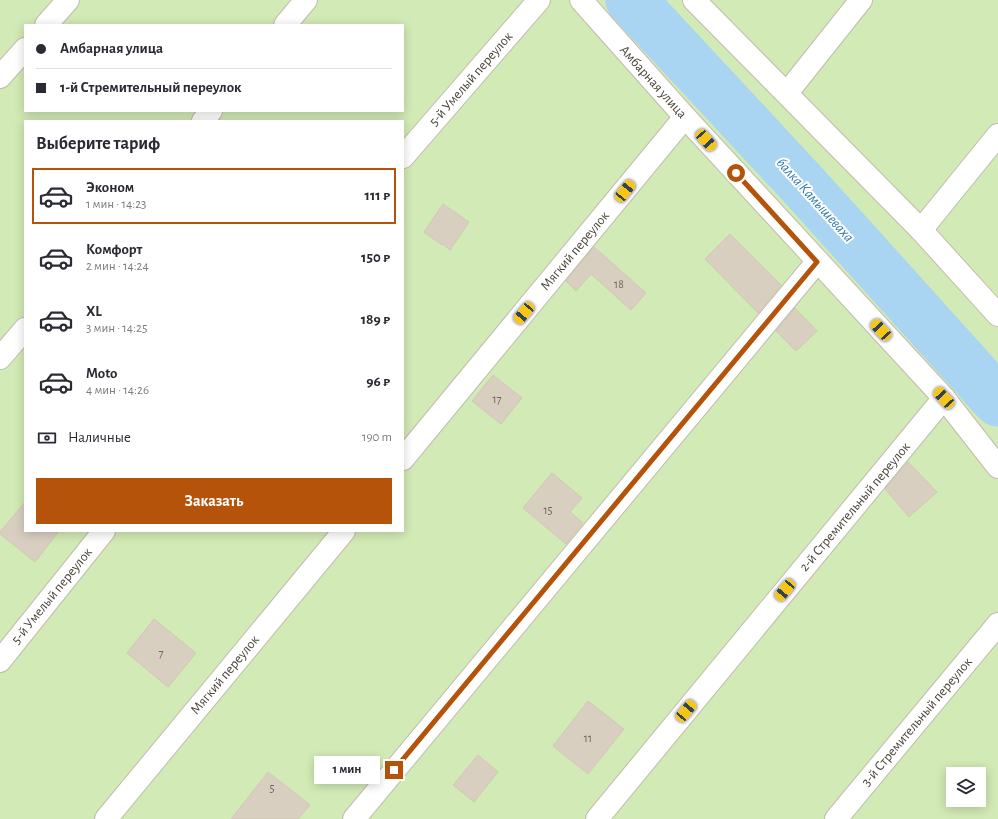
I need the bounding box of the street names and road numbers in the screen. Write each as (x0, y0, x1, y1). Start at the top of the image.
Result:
street label: 5-й Умелый переулок (427, 29, 516, 129)
street label: Амбарная улица (617, 43, 690, 122)
street label: Мягкий переулок (538, 208, 612, 293)
street label: 2-й Стремительный переулок (797, 439, 913, 574)
street label: 5-й Умелый переулок (9, 545, 95, 647)
street label: Мягкий переулок (188, 632, 262, 717)
street label: 3-й Стремительный переулок (859, 655, 975, 789)

